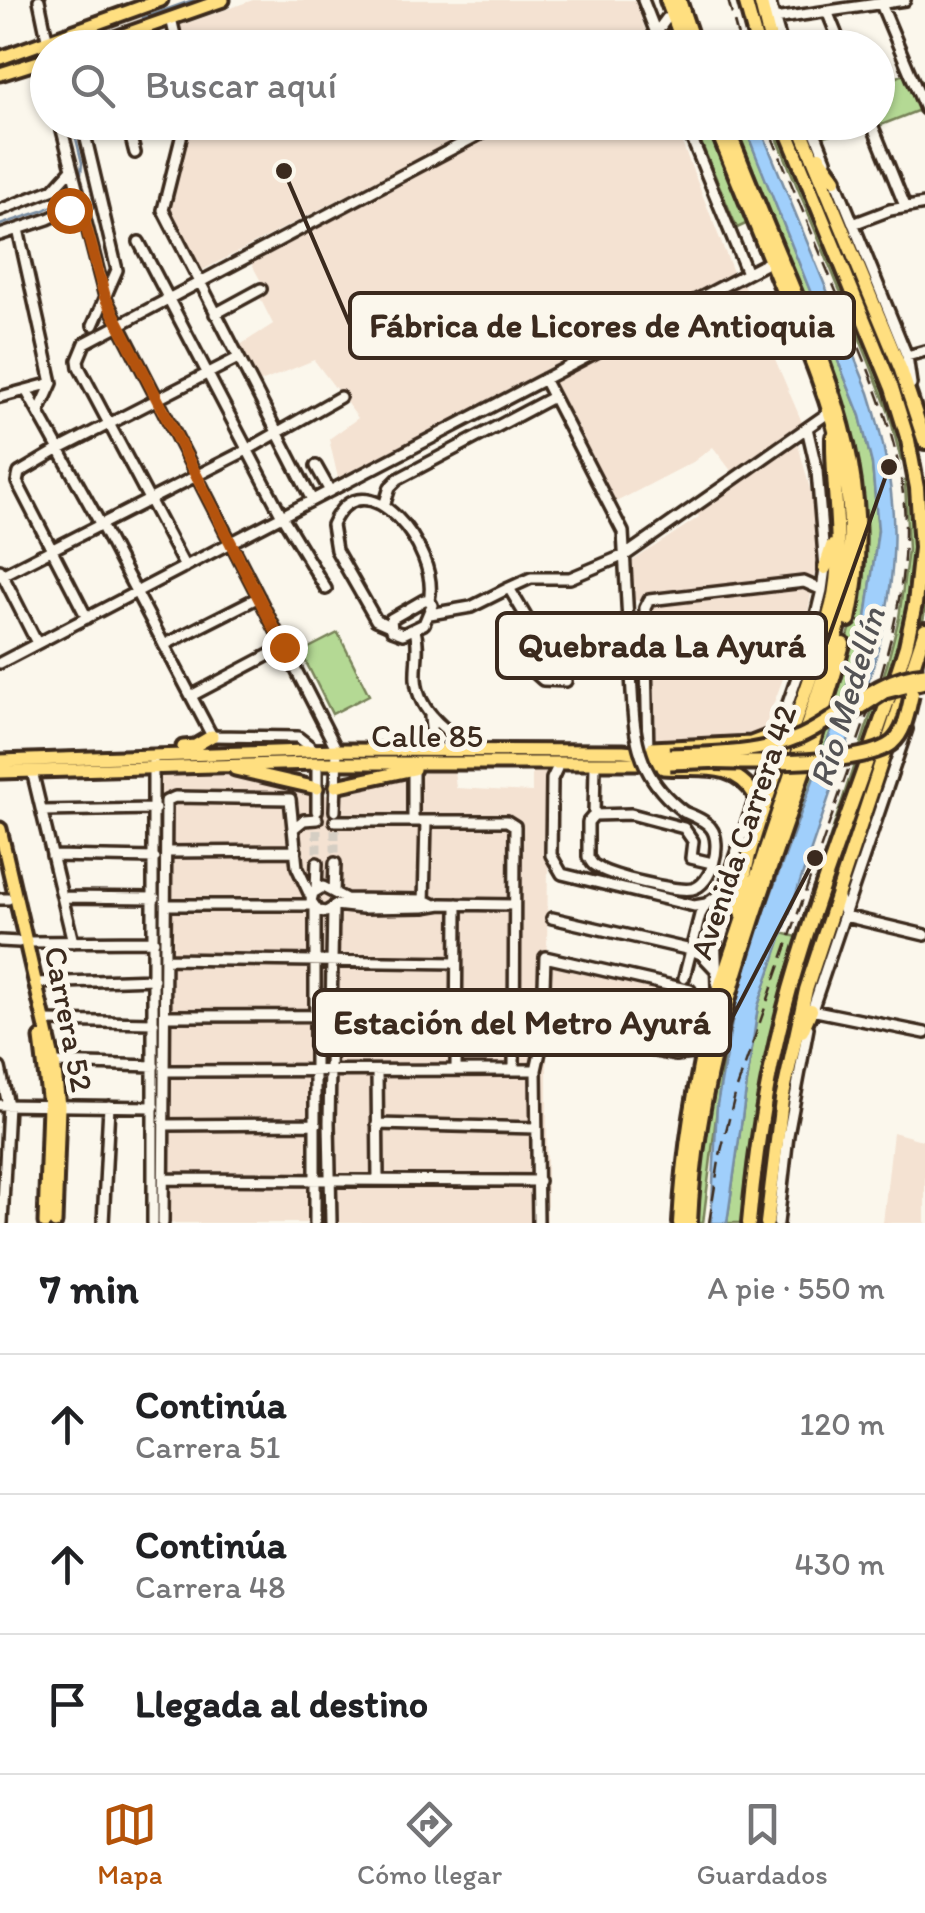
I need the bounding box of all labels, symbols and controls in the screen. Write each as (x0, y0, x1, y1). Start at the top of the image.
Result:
search box (30, 30, 895, 140)
icon: search (65, 58, 120, 113)
text: Buscar aquí (145, 62, 337, 108)
route start (47, 188, 93, 234)
callout: Fábrica de Licores de Antioquia (350, 293, 854, 358)
text: Fábrica de Licores de Antioquia (369, 304, 835, 346)
water label: Río Medellín (800, 602, 894, 792)
callout: Quebrada La Ayurá (497, 613, 826, 678)
text: Quebrada La Ayurá (518, 624, 807, 666)
route end (262, 625, 308, 671)
street label: Avenida Carrera 42 (682, 700, 804, 964)
street label: Calle 85 (371, 717, 483, 755)
street label: Carrera 52 (36, 943, 102, 1095)
callout: Estación del Metro Ayurá (314, 990, 730, 1055)
text: Estación del Metro Ayurá (333, 1001, 711, 1043)
text: 7 min (40, 1263, 139, 1314)
text: A pie · 550 m (707, 1269, 885, 1307)
text: Continúa (135, 1382, 287, 1428)
icon: ahead (40, 1397, 95, 1452)
text: 120 m (799, 1405, 885, 1443)
text: Carrera 51 (135, 1428, 280, 1466)
text: Continúa (135, 1522, 287, 1568)
icon: ahead (40, 1537, 95, 1592)
text: 430 m (795, 1545, 885, 1583)
text: Carrera 48 (135, 1568, 286, 1606)
icon: arrive (40, 1677, 95, 1732)
text: Llegada al destino (135, 1681, 428, 1727)
tab: Mapa (97, 1797, 162, 1891)
tab: Cómo llegar (357, 1797, 502, 1891)
tab: Guardados (696, 1797, 828, 1891)

